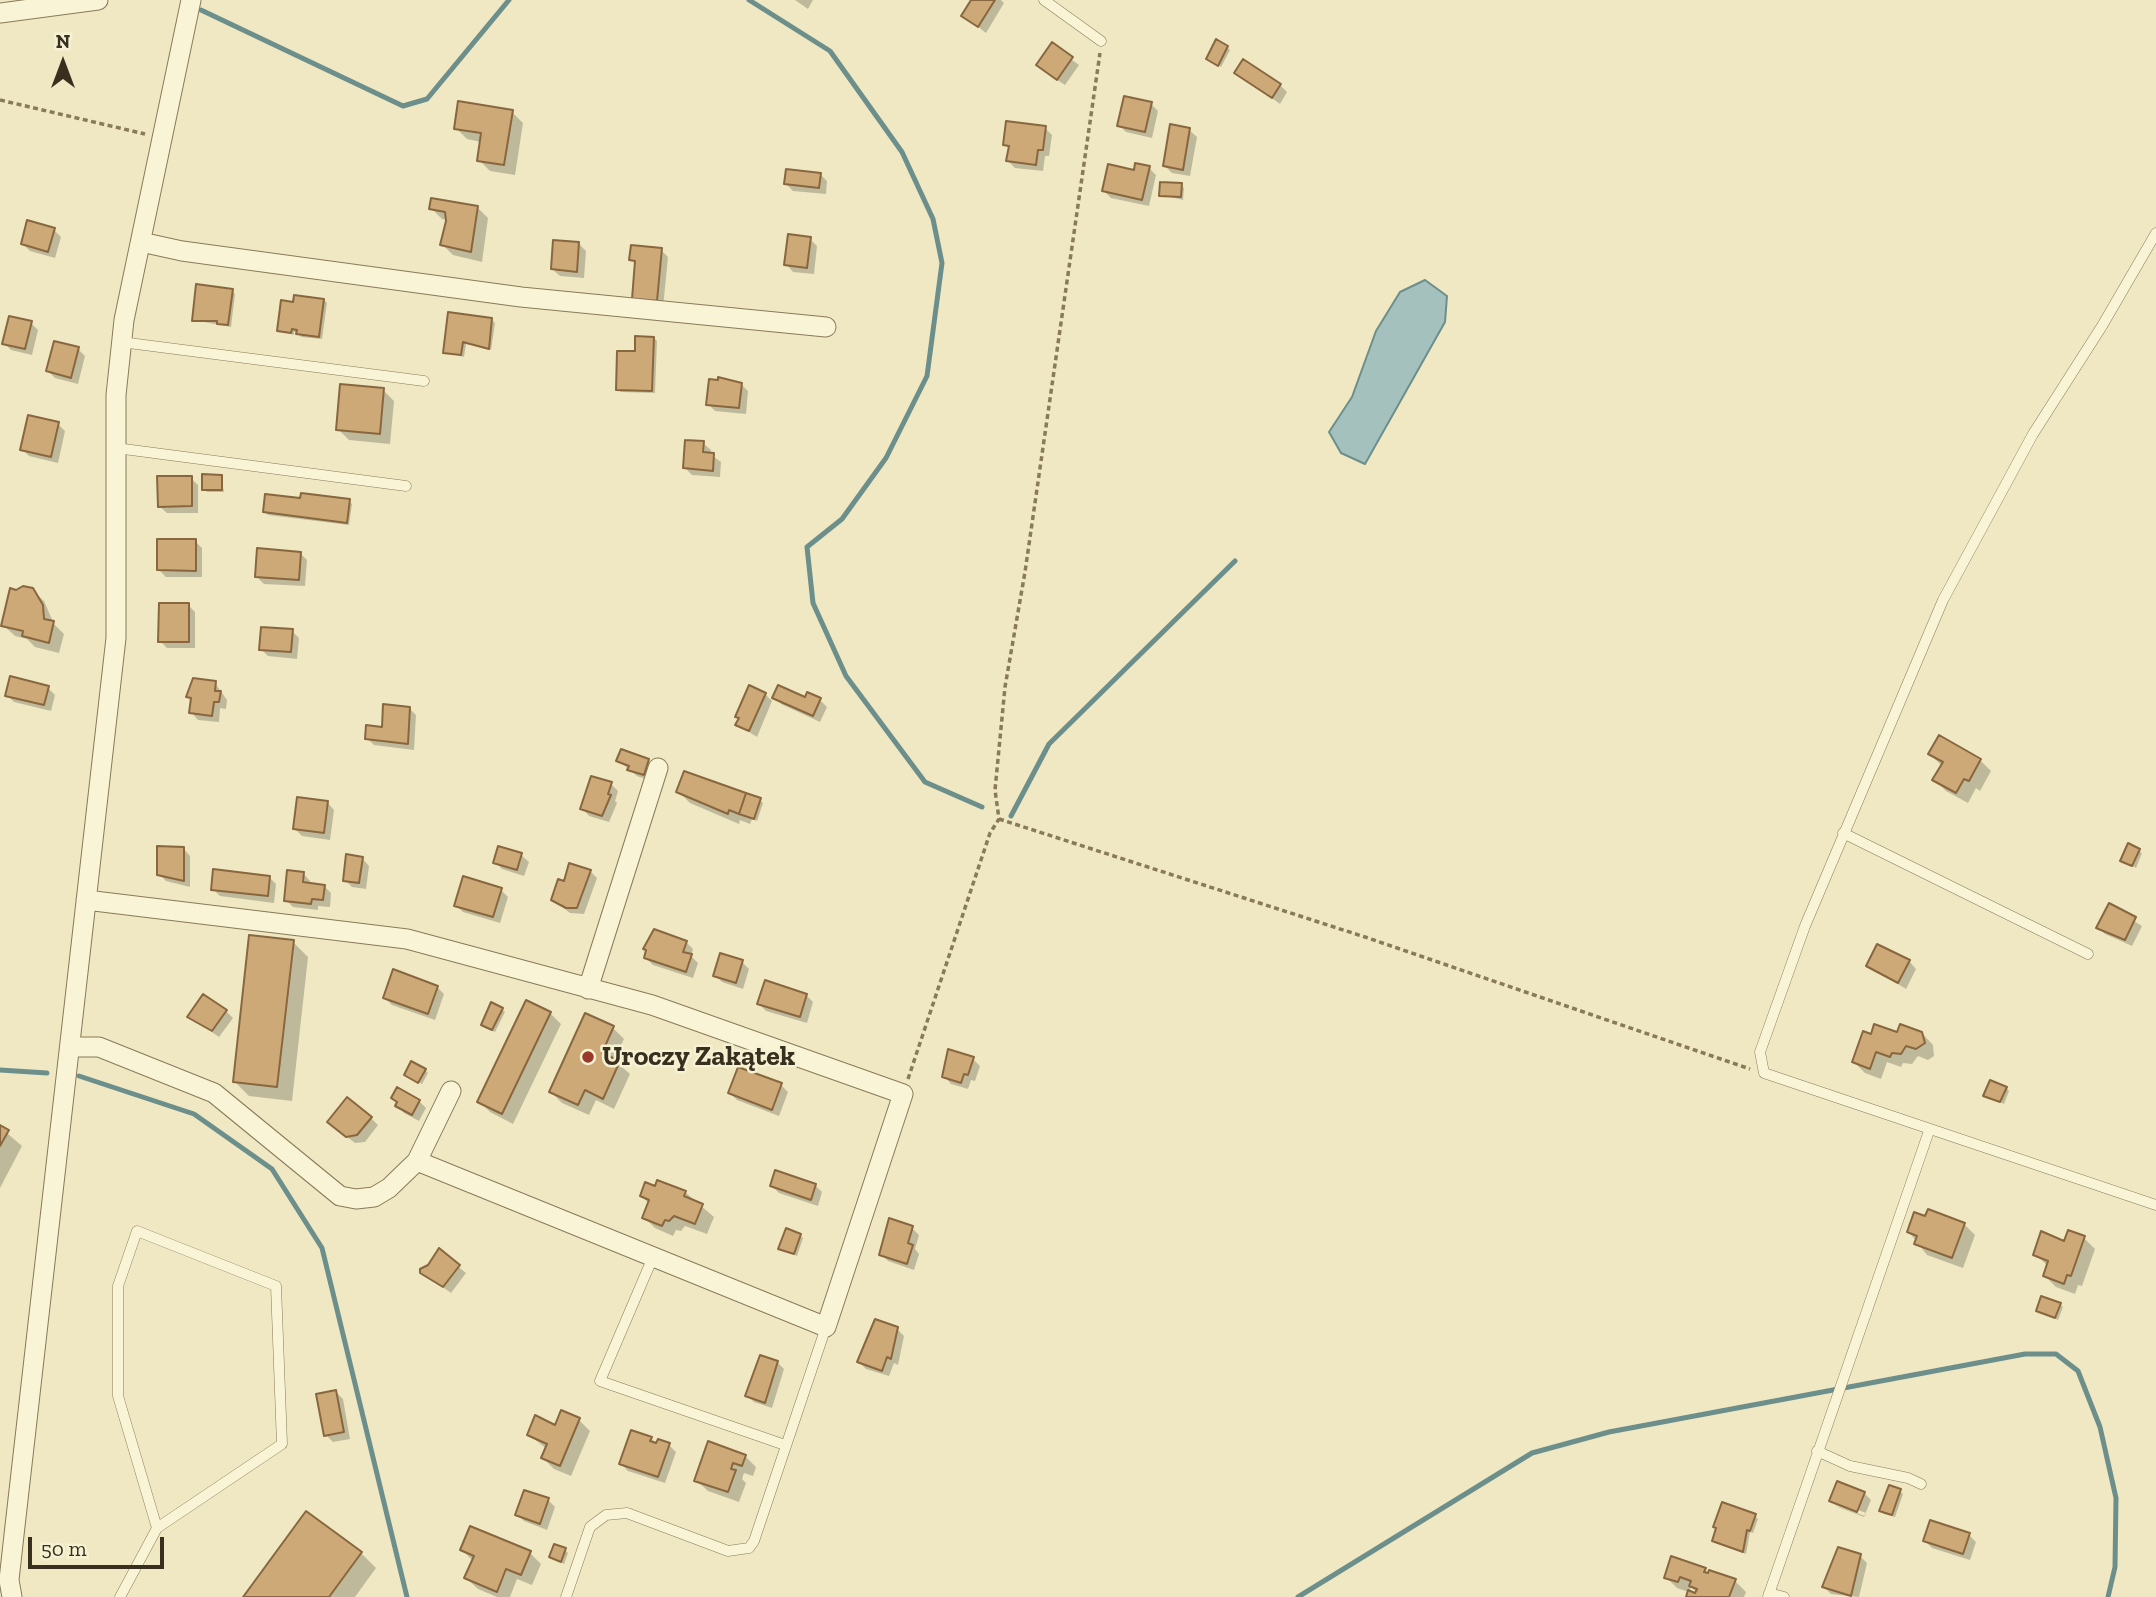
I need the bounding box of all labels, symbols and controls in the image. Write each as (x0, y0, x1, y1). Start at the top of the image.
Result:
north arrow (28, 28, 98, 98)
text: N (56, 30, 70, 53)
place label: Uroczy Zakątek (602, 1040, 795, 1074)
marker: Uroczy Zakątek (580, 1049, 596, 1065)
scale bar (32, 1524, 168, 1568)
text: 50 m (41, 1536, 87, 1561)

